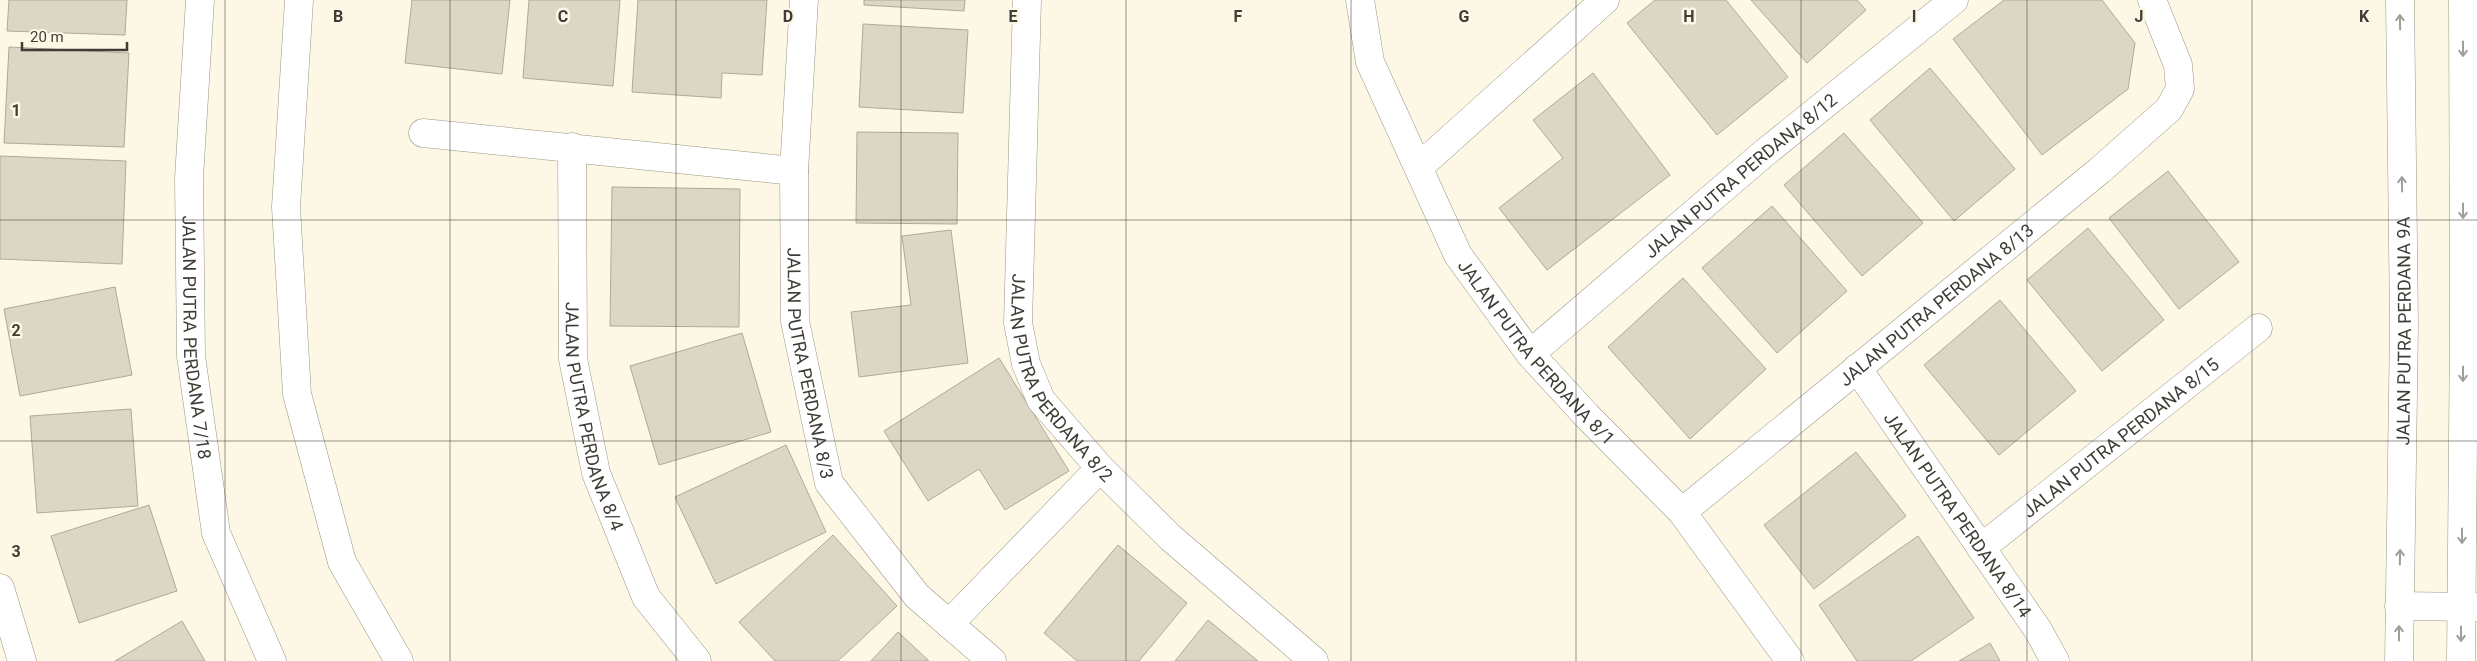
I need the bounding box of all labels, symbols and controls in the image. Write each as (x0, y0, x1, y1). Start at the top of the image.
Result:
text: B (333, 7, 343, 26)
text: C (558, 7, 568, 26)
text: D (783, 7, 793, 26)
text: E (1009, 7, 1018, 26)
text: F (1234, 7, 1243, 26)
text: G (1459, 7, 1470, 26)
text: H (1683, 7, 1695, 26)
text: I (1912, 7, 1916, 26)
text: J (2135, 7, 2143, 26)
text: K (2359, 7, 2370, 26)
one-way arrow (2395, 14, 2405, 30)
scale bar (22, 20, 128, 52)
text: 20 m (30, 28, 64, 46)
one-way arrow (2458, 40, 2468, 56)
street label: JALAN PUTRA PERDANA 8/12 (1640, 89, 1841, 262)
text: 1 (11, 101, 21, 120)
one-way arrow (2397, 177, 2407, 193)
one-way arrow (2458, 202, 2468, 219)
street label: JALAN PUTRA PERDANA 7/18 (179, 215, 216, 460)
street label: JALAN PUTRA PERDANA 9A (2392, 216, 2415, 446)
street label: JALAN PUTRA PERDANA 8/13 (1835, 219, 2037, 390)
street label: JALAN PUTRA PERDANA 8/3 (784, 247, 838, 481)
street label: JALAN PUTRA PERDANA 8/1 (1454, 255, 1620, 449)
street label: JALAN PUTRA PERDANA 8/2 (1006, 273, 1118, 486)
street label: JALAN PUTRA PERDANA 8/4 (562, 302, 629, 533)
text: 2 (11, 321, 21, 340)
street label: JALAN PUTRA PERDANA 8/15 (2018, 353, 2223, 522)
one-way arrow (2458, 365, 2468, 381)
street label: JALAN PUTRA PERDANA 8/14 (1880, 408, 2036, 621)
one-way arrow (2457, 528, 2467, 544)
text: 3 (11, 542, 21, 561)
one-way arrow (2395, 549, 2405, 566)
one-way arrow (2394, 626, 2404, 642)
one-way arrow (2456, 626, 2466, 642)

